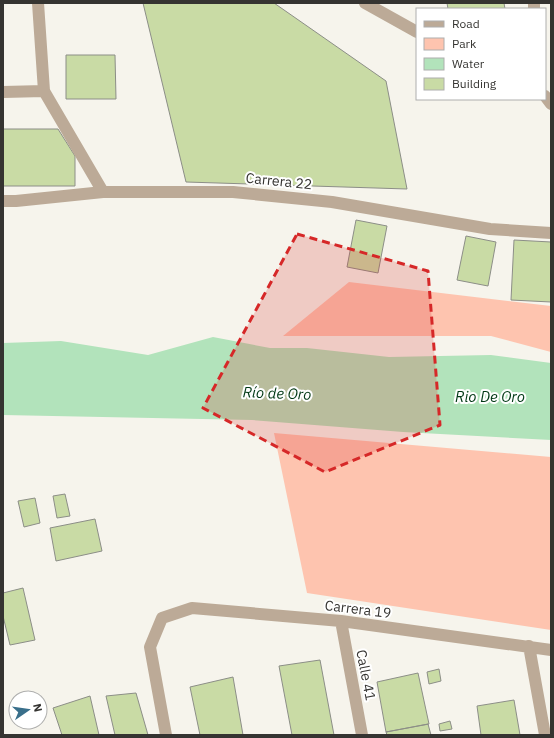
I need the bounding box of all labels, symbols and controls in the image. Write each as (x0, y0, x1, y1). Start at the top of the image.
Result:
legend (416, 8, 546, 100)
text: Road (452, 16, 480, 31)
text: Park (452, 36, 477, 51)
text: Water (452, 56, 485, 71)
text: Building (452, 76, 497, 91)
street label: Carrera 22 (245, 169, 313, 193)
water label: Río de Oro (242, 382, 312, 404)
water label: Rio De Oro (455, 387, 525, 406)
street label: Carrera 19 (324, 596, 392, 622)
street label: Calle 41 (352, 648, 380, 702)
north arrow (8, 690, 48, 730)
text: N (30, 702, 45, 713)

